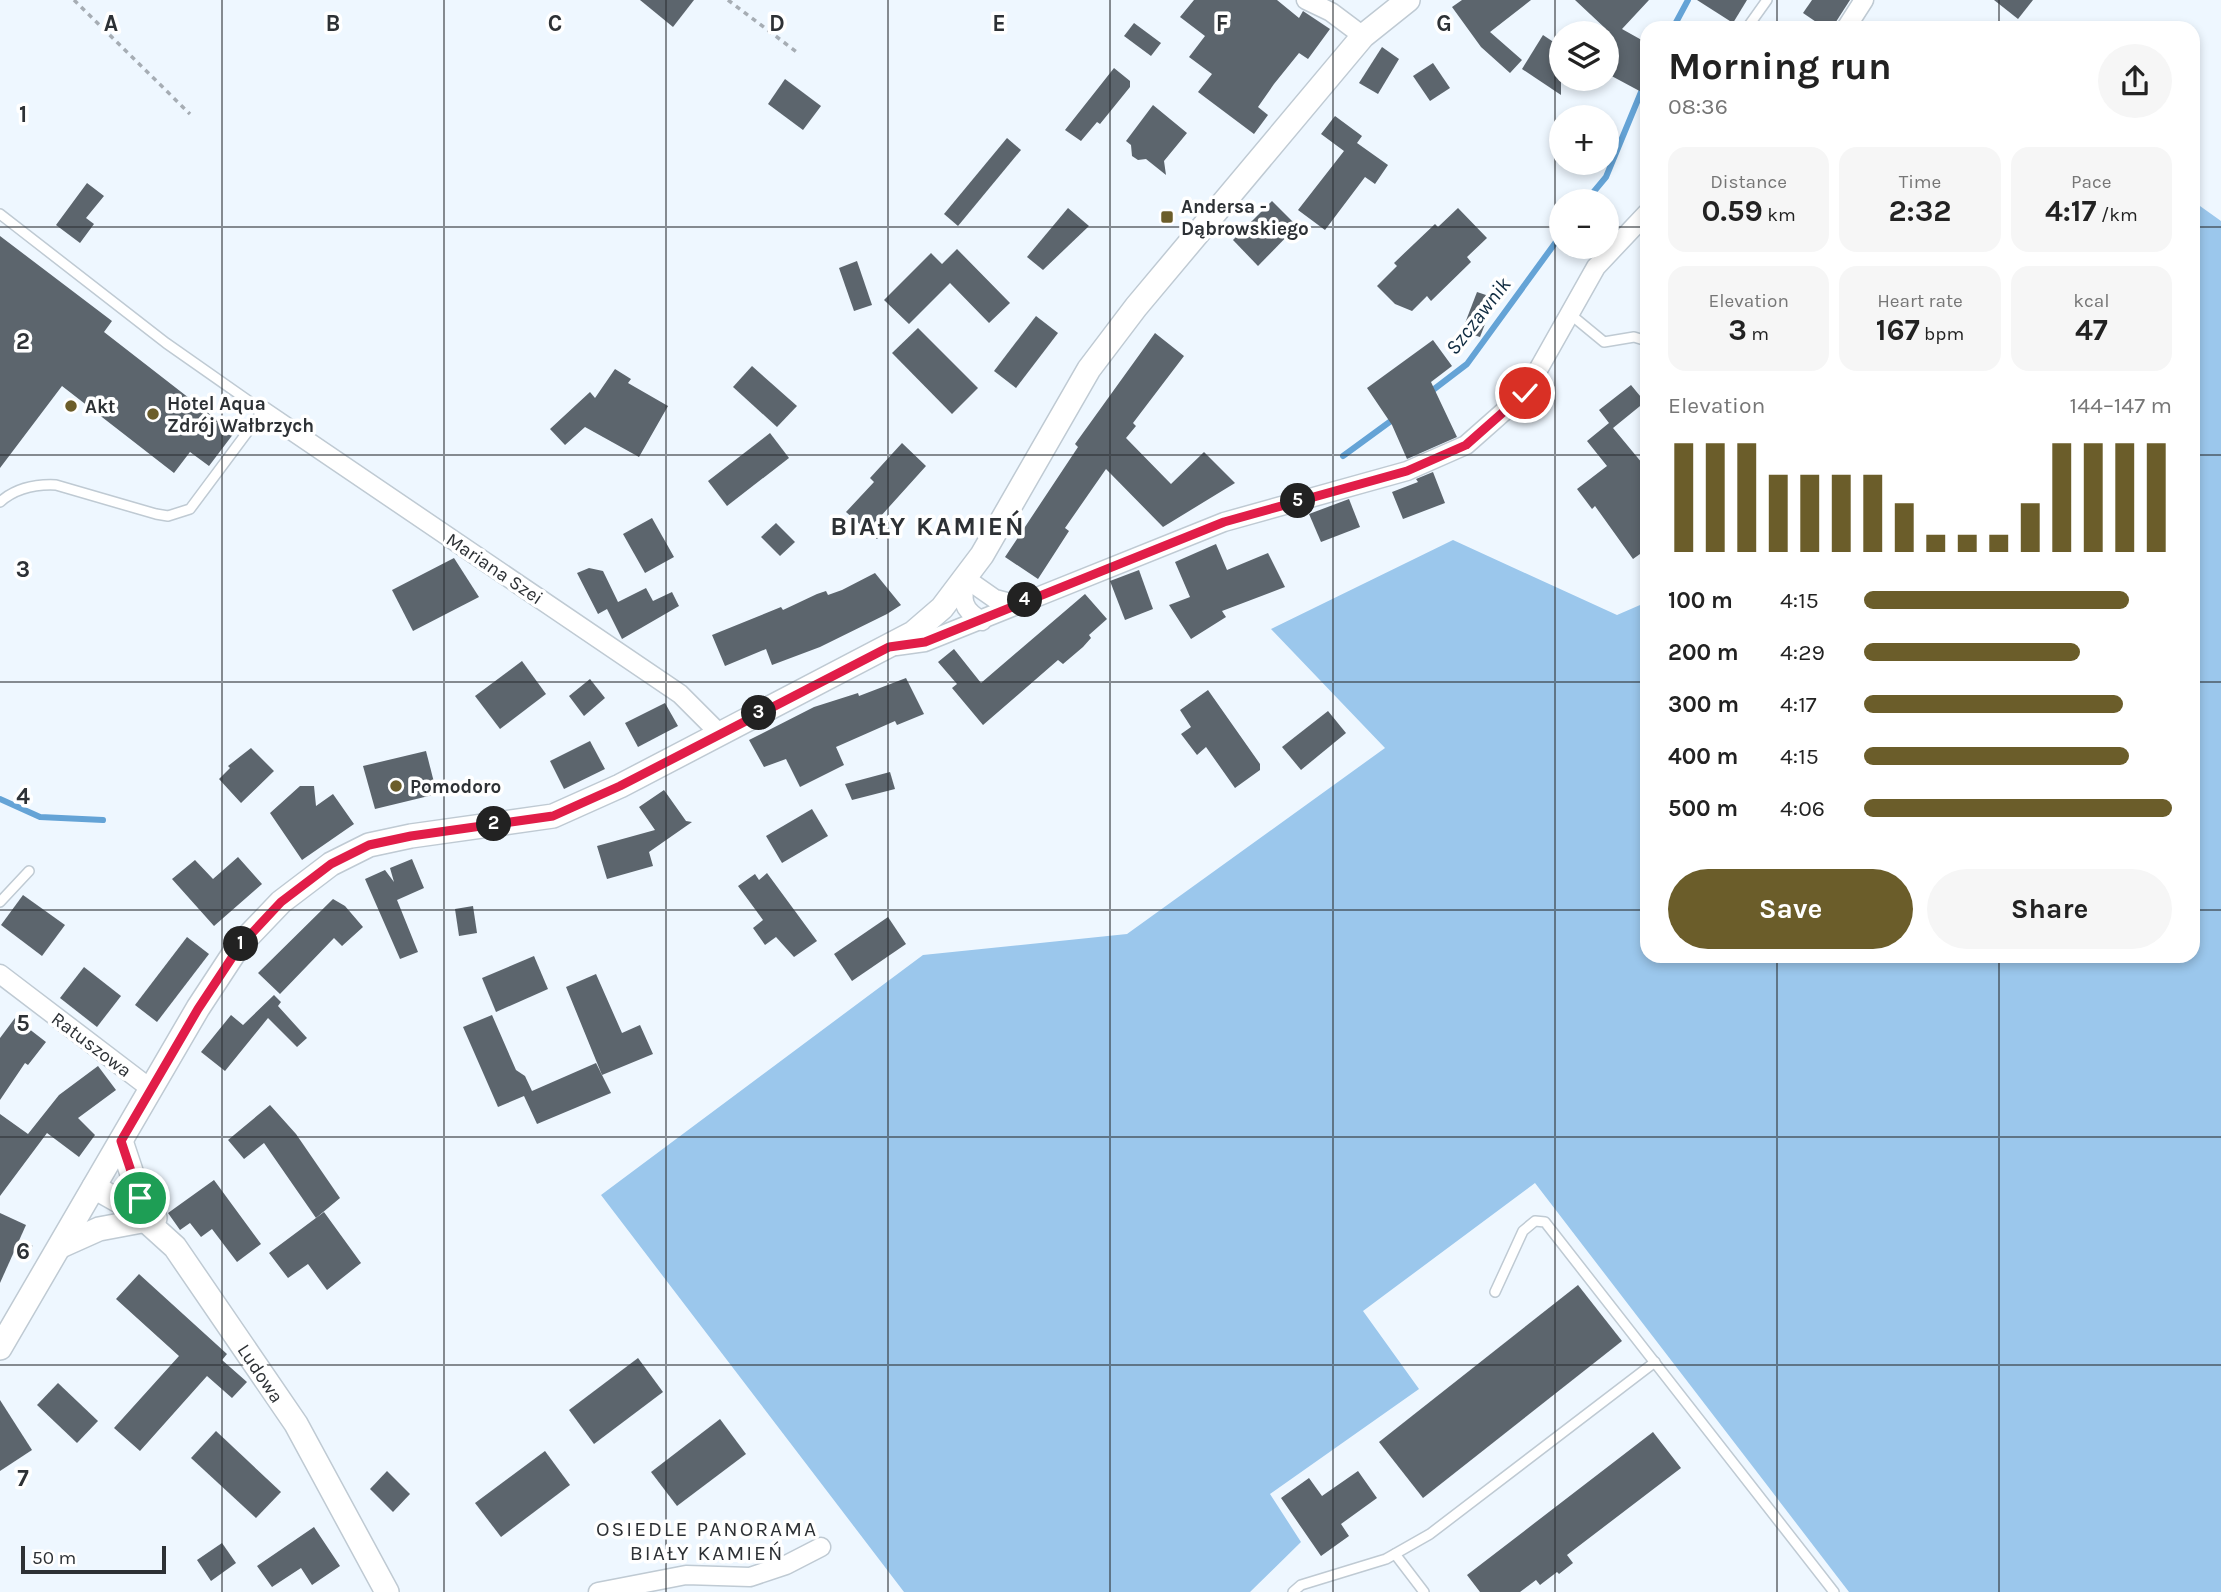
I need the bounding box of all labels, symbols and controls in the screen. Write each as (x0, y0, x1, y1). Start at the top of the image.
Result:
text: A (104, 10, 118, 37)
text: B (326, 10, 340, 37)
text: C (548, 10, 562, 37)
text: D (769, 10, 785, 37)
text: E (992, 10, 1006, 37)
text: F (1216, 10, 1228, 37)
text: G (1436, 10, 1452, 37)
map controls (1549, 21, 1619, 259)
button: layers (1549, 21, 1619, 91)
text: Morning run (1668, 44, 1892, 89)
button: share (2098, 44, 2172, 118)
text: 08:36 (1668, 93, 1728, 120)
text: 1 (19, 101, 27, 128)
button: + (1549, 105, 1619, 175)
text: Distance (1710, 171, 1787, 193)
text: Time (1899, 171, 1941, 193)
text: Pace (2071, 171, 2112, 193)
button: − (1549, 189, 1619, 259)
text: 0.59 (1702, 193, 1763, 229)
text: 2:32 (1888, 193, 1952, 229)
text: 4:17 (2045, 193, 2097, 229)
place label: Andersa - Dąbrowskiego (1181, 196, 1309, 240)
text: km (1763, 204, 1796, 226)
text: /km (2097, 204, 2138, 226)
marker: Andersa - Dąbrowskiego (1159, 209, 1175, 225)
water label: Szczawnik (1441, 272, 1516, 359)
text: Elevation (1708, 290, 1789, 312)
text: Heart rate (1877, 290, 1963, 312)
text: kcal (2073, 290, 2109, 312)
text: 3 (1728, 312, 1747, 348)
text: 167 (1876, 312, 1920, 348)
text: 47 (2075, 312, 2108, 348)
text: m (1747, 323, 1769, 345)
text: bpm (1920, 323, 1964, 345)
text: 2 (16, 328, 30, 355)
pin (1495, 363, 1555, 423)
icon: check (1506, 374, 1544, 412)
text: Elevation (1668, 392, 1765, 419)
text: 144–147 m (2070, 392, 2172, 419)
place label: Hotel Aqua Zdrój Wałbrzych (167, 393, 314, 437)
place label: Akt (85, 396, 116, 418)
marker: Akt (63, 398, 79, 414)
marker: Hotel Aqua Zdrój Wałbrzych (145, 406, 161, 422)
pin: 5 (1280, 484, 1316, 518)
text: 5 (1292, 489, 1303, 511)
district label: BIAŁY KAMIEŃ (830, 510, 1026, 542)
street label: Mariana Szei (442, 528, 547, 609)
text: 3 (16, 556, 30, 583)
pin: 4 (1007, 582, 1042, 618)
text: 100 m (1668, 587, 1733, 614)
text: 4:15 (1780, 587, 1819, 614)
text: 4 (1019, 588, 1030, 610)
text: 200 m (1668, 639, 1739, 666)
text: 4:29 (1780, 639, 1825, 666)
text: 300 m (1668, 691, 1739, 718)
text: 4:17 (1780, 691, 1817, 718)
pin: 3 (742, 696, 776, 730)
text: 3 (753, 701, 764, 723)
text: 400 m (1668, 743, 1738, 770)
text: 4:15 (1780, 743, 1819, 770)
place label: Pomodoro (410, 776, 501, 798)
marker: Pomodoro (388, 778, 404, 794)
text: 4 (16, 783, 30, 810)
text: 500 m (1668, 795, 1738, 822)
text: 4:06 (1780, 795, 1825, 822)
pin: 2 (476, 806, 512, 842)
text: 2 (488, 812, 499, 834)
button: Save (1668, 869, 1913, 949)
button: Share (1927, 869, 2172, 949)
pin: 1 (224, 926, 258, 962)
text: 1 (237, 932, 244, 954)
street label: Ratuszowa (47, 1008, 136, 1082)
text: 5 (16, 1010, 30, 1037)
pin (110, 1168, 170, 1228)
icon: arrive (121, 1179, 159, 1217)
text: 6 (16, 1238, 30, 1265)
street label: Ludowa (233, 1340, 288, 1407)
text: 7 (17, 1465, 29, 1492)
district label: OSIEDLE PANORAMA BIAŁY KAMIEŃ (596, 1517, 818, 1565)
scale bar (21, 1543, 166, 1575)
text: 50 m (32, 1547, 76, 1569)

